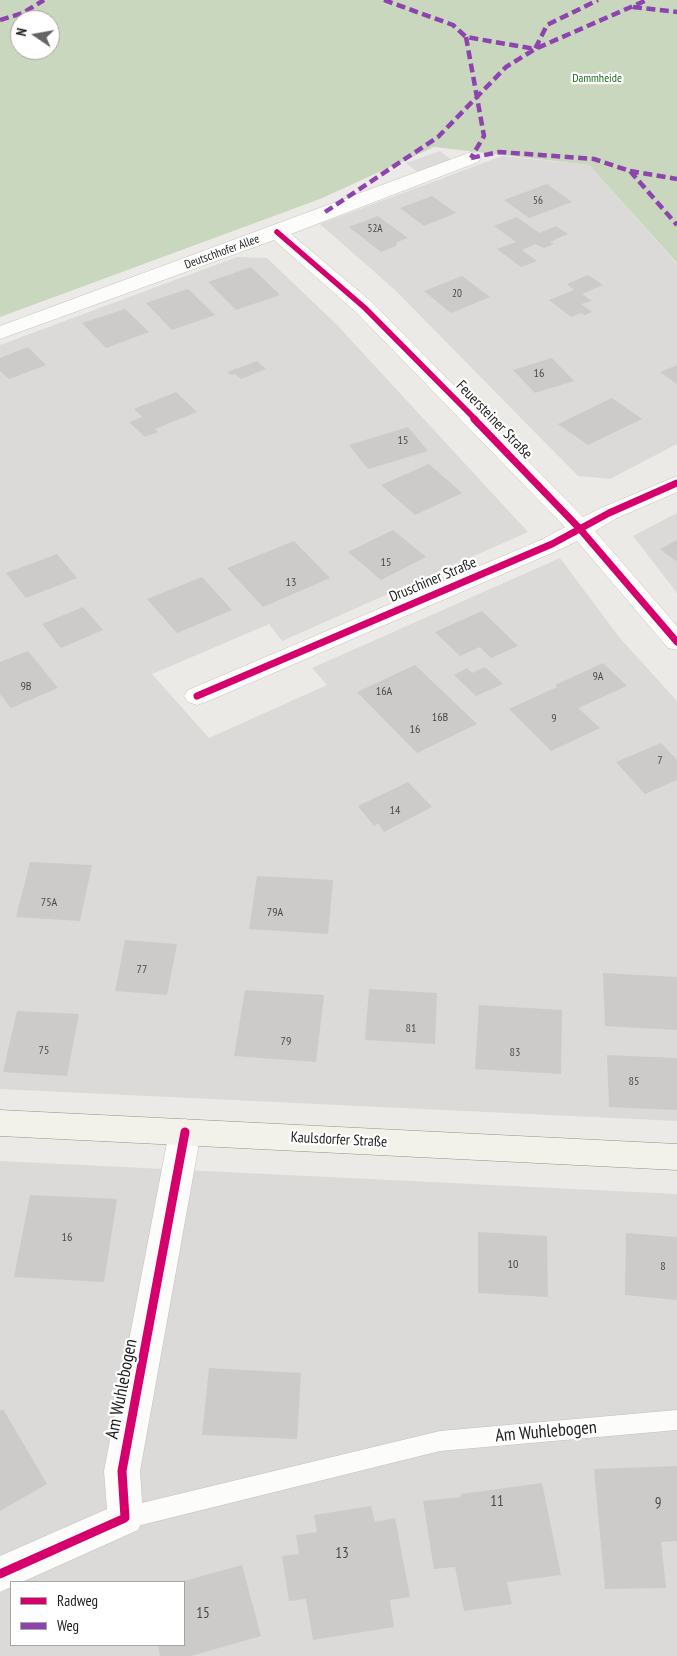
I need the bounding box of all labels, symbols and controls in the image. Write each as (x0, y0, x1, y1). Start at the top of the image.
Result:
north arrow (10, 10, 60, 60)
text: N (12, 27, 31, 38)
park label: Dammheide (572, 72, 622, 86)
house number: 56 (533, 194, 543, 208)
house number: 52A (367, 222, 383, 236)
street label: Deutschhofer Allee (183, 232, 261, 272)
house number: 20 (452, 287, 462, 301)
house number: 16 (534, 367, 544, 381)
street label: Feuersteiner Straße (452, 377, 536, 463)
house number: 15 (398, 434, 408, 448)
street label: Druschiner Straße (387, 554, 479, 606)
house number: 15 (381, 556, 391, 570)
house number: 13 (286, 576, 296, 590)
house number: 9A (592, 670, 604, 684)
house number: 9B (20, 680, 32, 694)
house number: 16A (376, 685, 392, 699)
house number: 16B (432, 711, 448, 725)
house number: 9 (551, 712, 557, 726)
house number: 16 (410, 723, 420, 737)
house number: 7 (657, 754, 663, 768)
house number: 14 (390, 804, 400, 818)
house number: 75A (41, 896, 57, 910)
house number: 79A (267, 906, 283, 920)
house number: 77 (137, 963, 147, 977)
house number: 81 (406, 1022, 416, 1036)
house number: 79 (281, 1035, 291, 1049)
house number: 75 (39, 1044, 49, 1058)
house number: 83 (510, 1046, 520, 1060)
house number: 85 (629, 1075, 639, 1089)
street label: Kaulsdorfer Straße (290, 1128, 388, 1152)
house number: 16 (62, 1231, 72, 1245)
house number: 10 (508, 1258, 518, 1272)
house number: 8 (660, 1260, 666, 1274)
street label: Am Wuhlebogen (102, 1337, 142, 1441)
street label: Am Wuhlebogen (494, 1417, 598, 1447)
house number: 11 (490, 1493, 504, 1511)
house number: 9 (655, 1495, 661, 1513)
house number: 13 (335, 1545, 349, 1563)
legend (10, 1581, 185, 1646)
text: Radweg (57, 1591, 98, 1610)
house number: 15 (196, 1605, 210, 1623)
text: Weg (57, 1616, 79, 1635)

